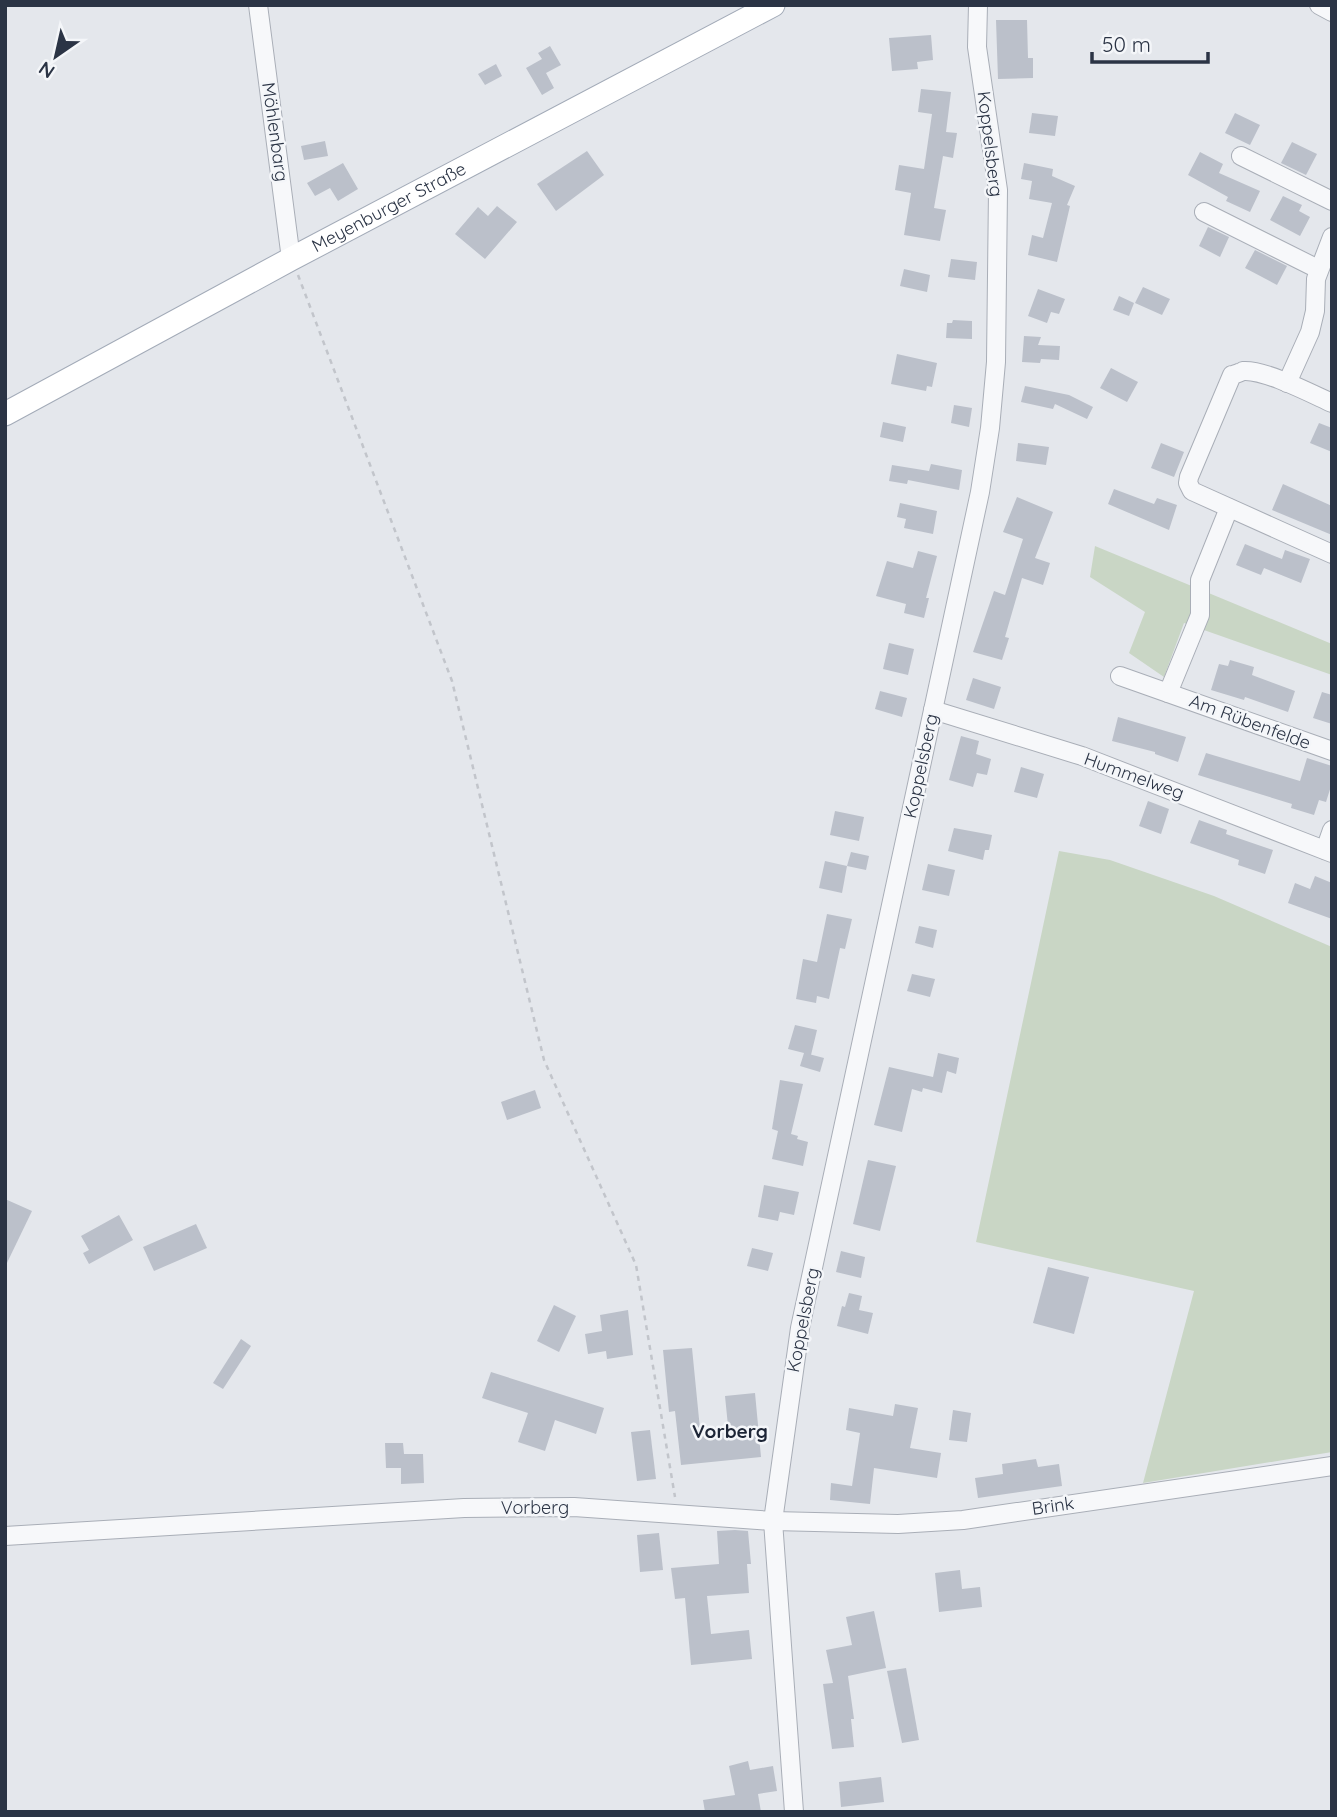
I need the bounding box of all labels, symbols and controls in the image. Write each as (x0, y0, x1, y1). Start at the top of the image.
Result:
north arrow (21, 21, 91, 91)
scale bar (1092, 21, 1208, 65)
text: 50 m (1102, 31, 1151, 57)
text: N (34, 56, 59, 84)
street label: Möhlenbarg (257, 81, 294, 183)
street label: Koppelsberg (973, 90, 1008, 198)
street label: Meyenburger Straße (308, 157, 470, 257)
street label: Am Rübenfelde (1186, 689, 1314, 754)
street label: Koppelsberg (898, 712, 943, 820)
street label: Hummelweg (1081, 747, 1187, 804)
street label: Koppelsberg (781, 1266, 824, 1374)
district label: Vorberg (692, 1419, 768, 1443)
street label: Brink (1030, 1491, 1076, 1520)
street label: Vorberg (501, 1496, 569, 1519)

